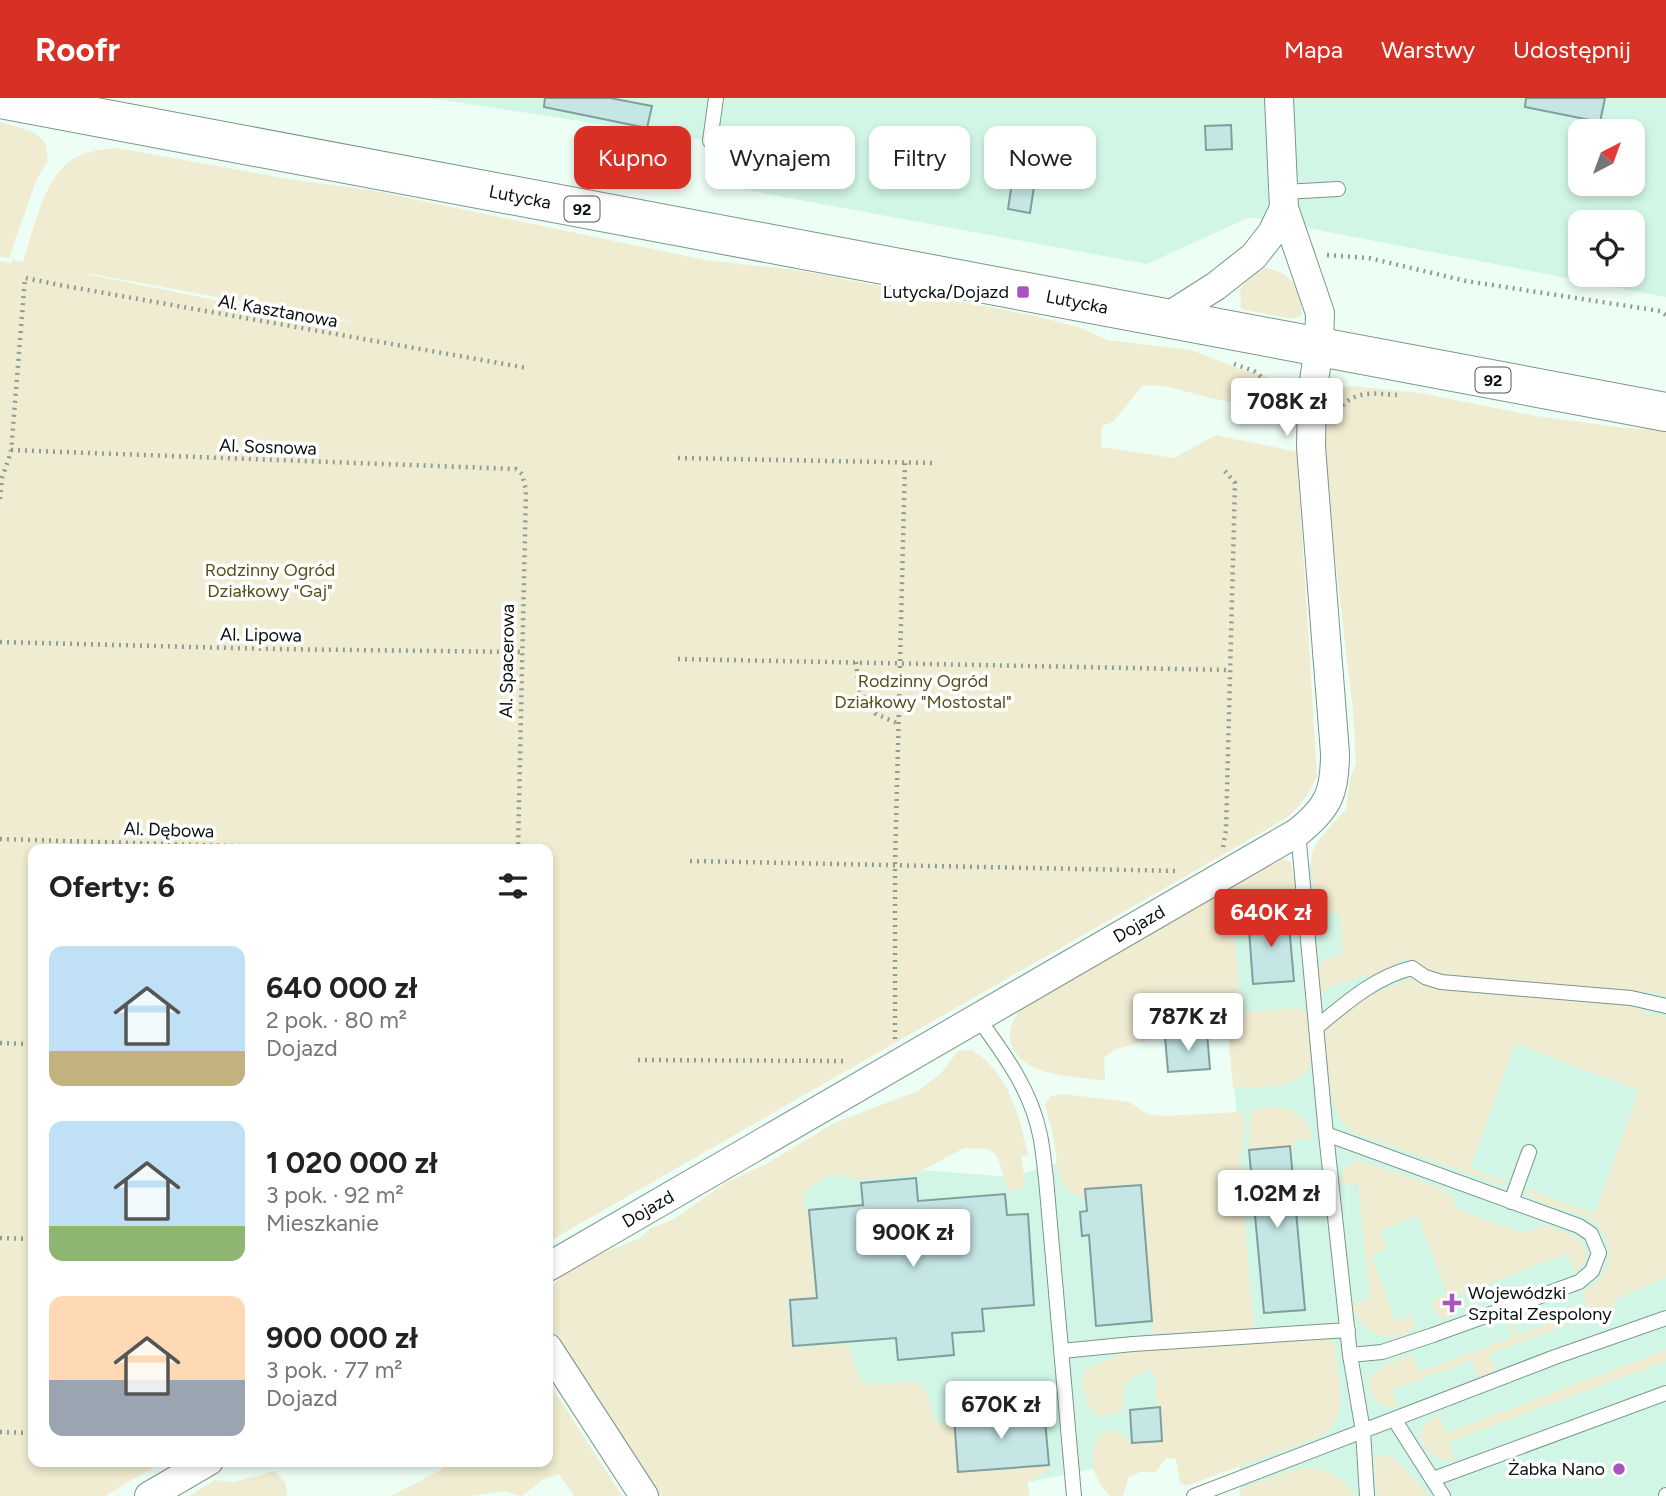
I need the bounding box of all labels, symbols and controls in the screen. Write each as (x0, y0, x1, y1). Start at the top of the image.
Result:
text: Roofr (35, 30, 120, 69)
text: Mapa (1284, 35, 1343, 64)
text: Warstwy (1381, 35, 1475, 64)
text: Udostępnij (1513, 35, 1631, 64)
north arrow (1568, 119, 1645, 196)
map controls (1568, 119, 1645, 287)
chip: Kupno (574, 126, 691, 189)
chip: Wynajem (705, 126, 855, 189)
chip: Filtry (869, 126, 970, 189)
chip: Nowe (984, 126, 1096, 189)
street label: Lutycka (487, 180, 553, 214)
road number: 92 (564, 197, 600, 222)
button: locate (1568, 210, 1645, 287)
place label: Lutycka/Dojazd (883, 281, 1009, 303)
marker: Lutycka/Dojazd (1015, 284, 1031, 300)
street label: Lutycka (1044, 285, 1110, 319)
street label: Al. Kasztanowa (217, 290, 339, 332)
road number: 92 (1476, 368, 1510, 392)
pin: 708K zł (1222, 378, 1352, 438)
text: 708K zł (1247, 387, 1327, 415)
street label: Al. Sosnowa (219, 434, 317, 460)
park label: Rodzinny Ogród Działkowy "Gaj" (205, 559, 335, 602)
street label: Al. Spacerowa (495, 604, 519, 718)
street label: Al. Lipowa (220, 623, 302, 647)
park label: Rodzinny Ogród Działkowy "Mostostal" (834, 670, 1012, 713)
street label: Al. Dębowa (123, 817, 215, 843)
icon: filters (494, 867, 532, 905)
text: Oferty: 6 (49, 868, 175, 905)
pin: 640K zł (1206, 890, 1336, 949)
text: 640K zł (1230, 898, 1312, 926)
street label: Dojazd (1109, 900, 1169, 948)
text: 640 000 zł (266, 969, 417, 1006)
icon: home (105, 974, 189, 1058)
pin: 787K zł (1123, 993, 1253, 1053)
text: 787K zł (1149, 1002, 1227, 1030)
text: 2 pok. · 80 m² (266, 1006, 407, 1034)
text: Dojazd (266, 1034, 338, 1062)
text: 1 020 000 zł (266, 1144, 438, 1181)
icon: home (105, 1149, 189, 1233)
pin: 1.02M zł (1205, 1170, 1349, 1230)
text: 1.02M zł (1234, 1179, 1320, 1207)
text: 3 pok. · 92 m² (266, 1181, 404, 1209)
street label: Dojazd (618, 1185, 678, 1233)
text: Mieszkanie (266, 1209, 379, 1237)
pin: 900K zł (848, 1210, 978, 1269)
text: 900K zł (872, 1218, 954, 1246)
place label: Wojewódzki Szpital Zespolony (1468, 1282, 1612, 1325)
marker: Wojewódzki Szpital Zespolony (1442, 1293, 1462, 1313)
text: 900 000 zł (266, 1319, 418, 1356)
icon: home (105, 1324, 189, 1408)
text: 3 pok. · 77 m² (266, 1356, 403, 1384)
pin: 670K zł (936, 1382, 1066, 1441)
text: Dojazd (266, 1384, 338, 1412)
text: 670K zł (961, 1390, 1041, 1418)
place label: Żabka Nano (1508, 1458, 1605, 1480)
marker: Żabka Nano (1611, 1461, 1627, 1477)

